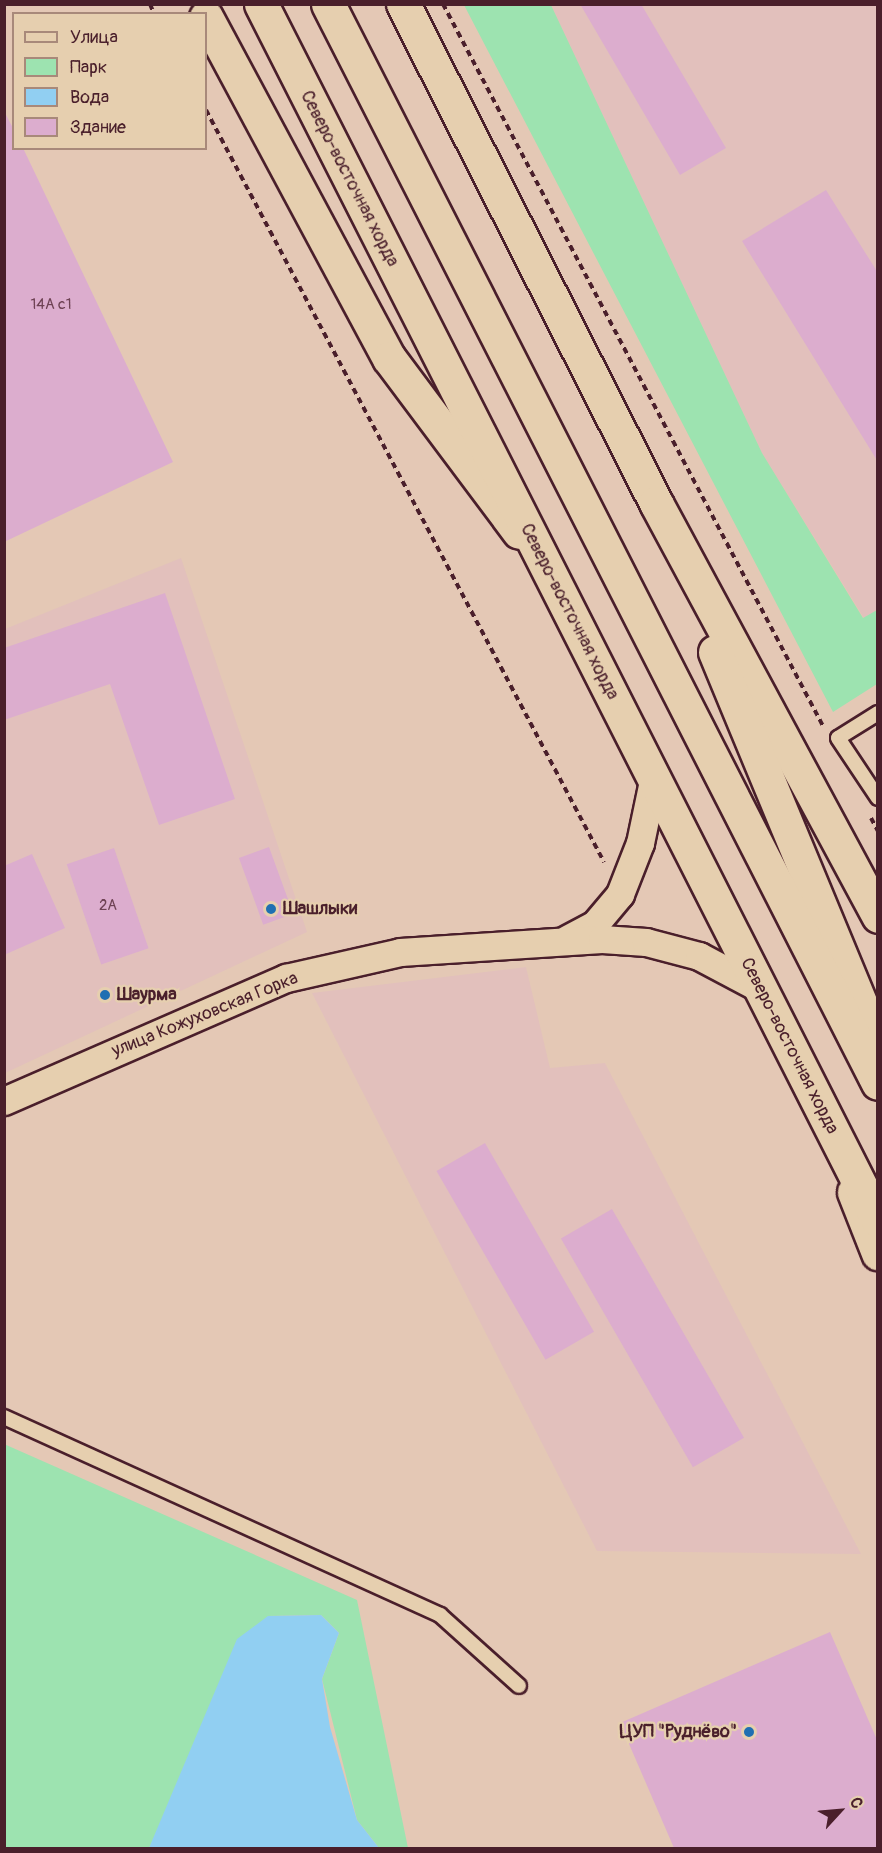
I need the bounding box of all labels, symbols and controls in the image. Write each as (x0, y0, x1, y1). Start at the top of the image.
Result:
legend (12, 12, 207, 150)
text: Улица (70, 26, 118, 49)
text: Парк (70, 56, 107, 79)
text: Вода (70, 86, 109, 109)
street label: Северо-восточная хорда (295, 87, 403, 271)
text: Здание (70, 116, 126, 139)
house number: 14А с1 (30, 296, 72, 314)
street label: Северо-восточная хорда (515, 520, 623, 704)
house number: 2А (99, 897, 117, 915)
place label: Шашлыки (283, 898, 357, 920)
marker: Шашлыки (264, 902, 278, 916)
street label: Северо-восточная хорда (735, 954, 843, 1138)
street label: улица Кожуховская Горка (109, 968, 301, 1062)
place label: Шаурма (117, 984, 177, 1006)
marker: Шаурма (98, 988, 112, 1002)
place label: ЦУП "Руднёво" (619, 1721, 737, 1743)
marker: ЦУП "Руднёво" (742, 1725, 756, 1739)
north arrow (810, 1781, 870, 1841)
text: С (845, 1794, 867, 1812)

